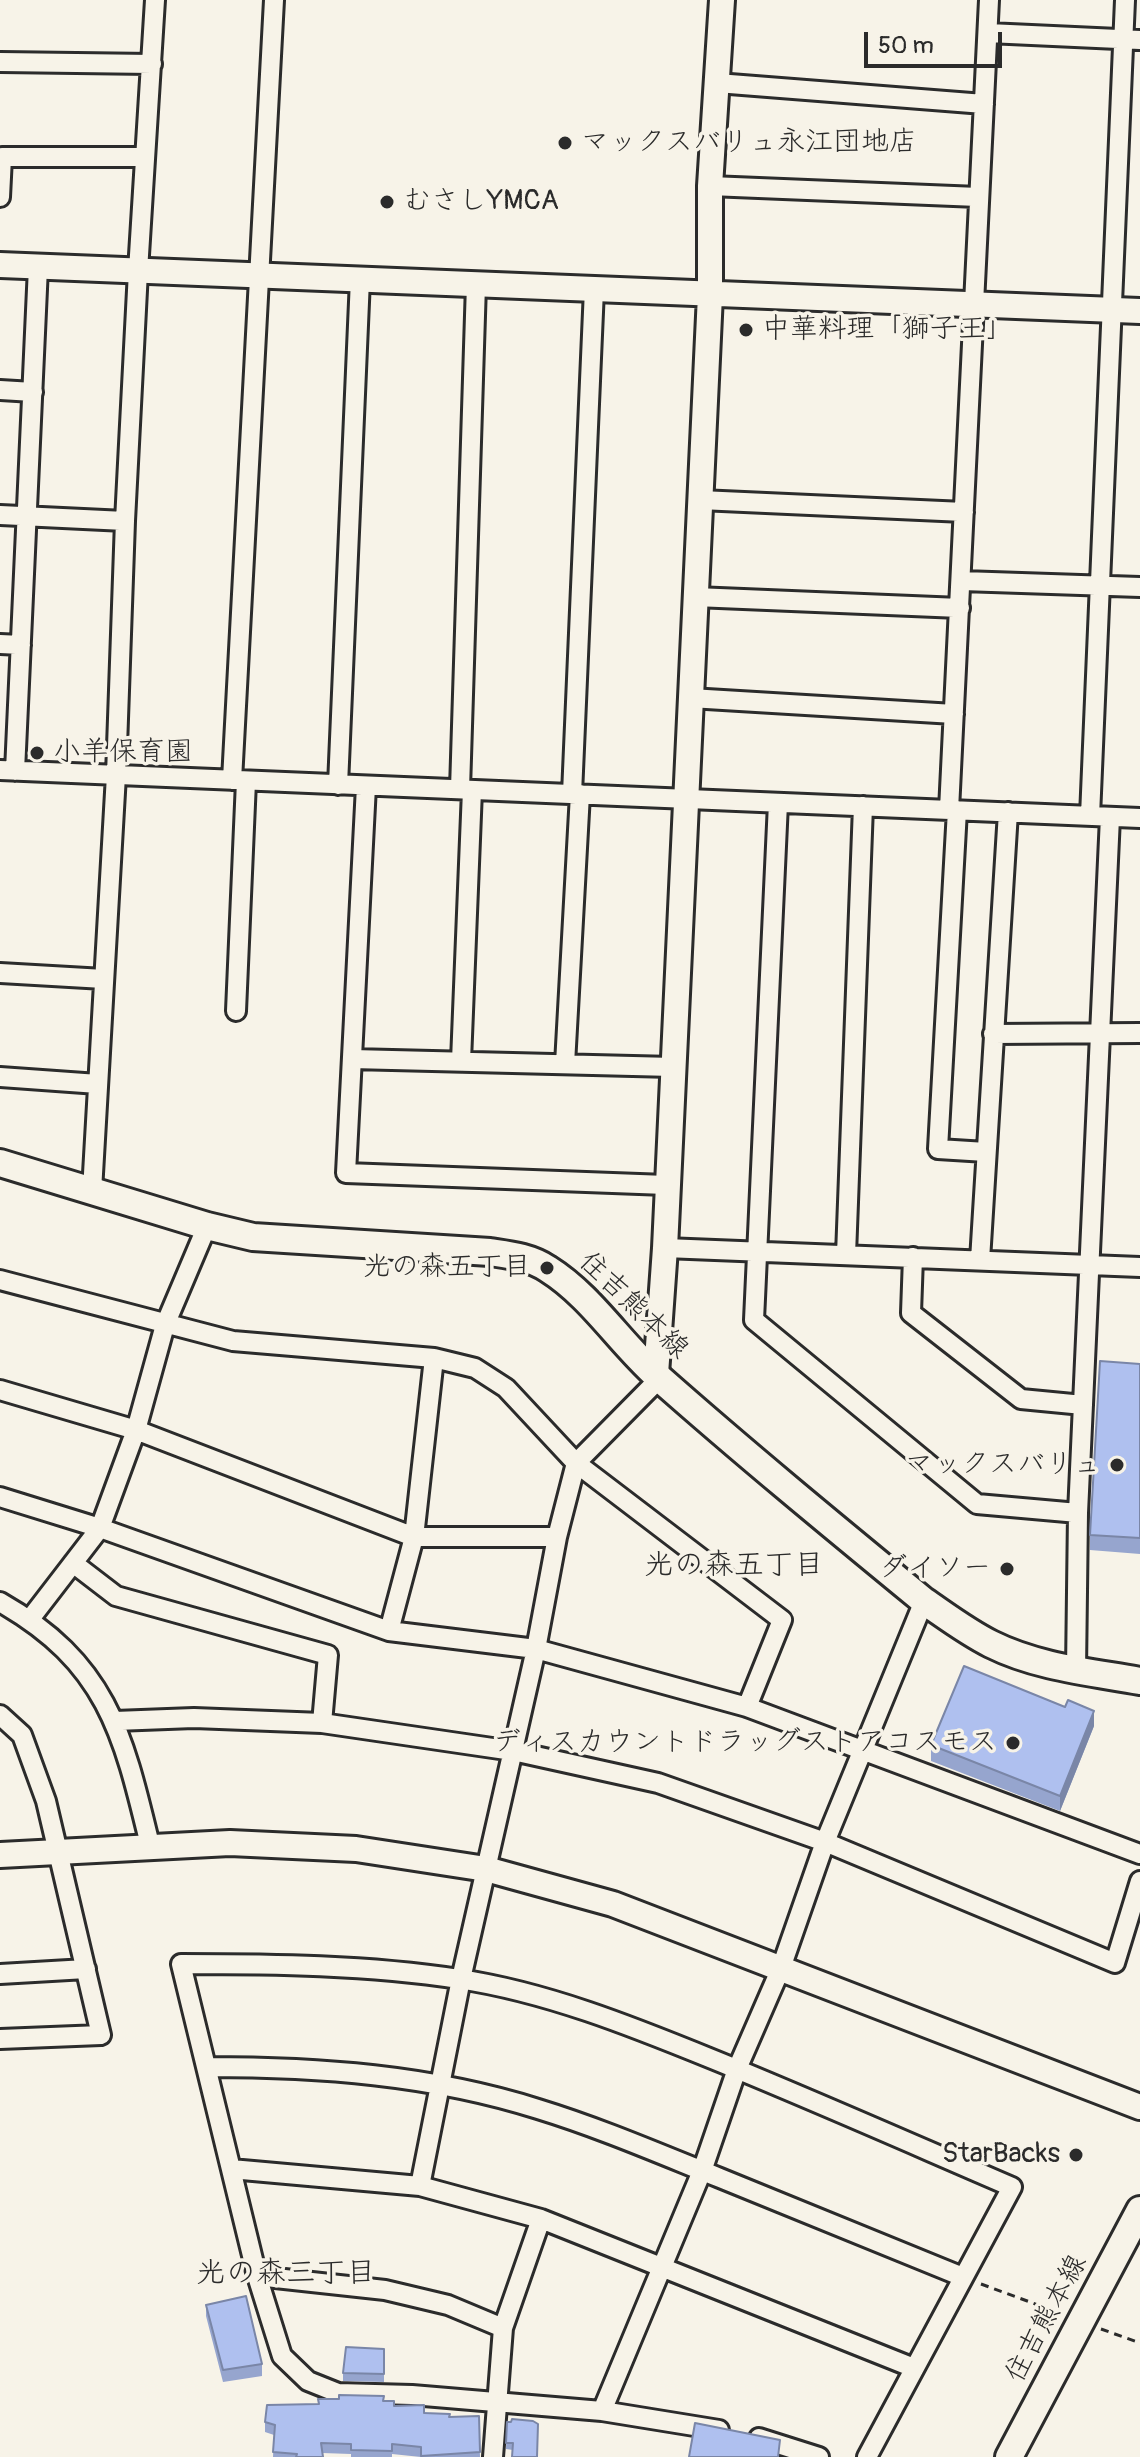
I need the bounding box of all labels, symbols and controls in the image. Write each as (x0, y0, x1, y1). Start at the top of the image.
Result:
scale bar (868, 16, 1006, 66)
text: 50 m (878, 31, 934, 60)
place label: マックスバリュ永江団地店 (581, 126, 917, 160)
marker: マックスバリュ永江団地店 (556, 134, 574, 152)
place label: むさしYMCA (403, 185, 559, 219)
marker: むさしYMCA (378, 193, 396, 211)
place label: 中華料理「獅子王」 (762, 313, 1014, 347)
marker: 中華料理「獅子王」 (737, 321, 755, 339)
place label: 小羊保育園 (53, 736, 193, 770)
marker: 小羊保育園 (28, 744, 46, 762)
street label: 住吉熊本線 (571, 1245, 695, 1367)
place label: 光の森五丁目 (363, 1251, 531, 1285)
marker: 光の森五丁目 (538, 1259, 556, 1277)
place label: マックスバリュ (905, 1448, 1101, 1482)
marker: マックスバリュ (1108, 1456, 1126, 1474)
district label: 光の森五丁目 (644, 1548, 824, 1584)
place label: ダイソー (879, 1552, 991, 1586)
marker: ダイソー (998, 1560, 1016, 1578)
place label: ディスカウントドラッグストアコスモス (493, 1726, 997, 1760)
marker: ディスカウントドラッグストアコスモス (1004, 1734, 1022, 1752)
place label: StarBacks (942, 2138, 1060, 2172)
marker: StarBacks (1067, 2146, 1085, 2164)
street label: 住吉熊本線 (999, 2249, 1095, 2389)
district label: 光の森三丁目 (196, 2256, 376, 2292)

